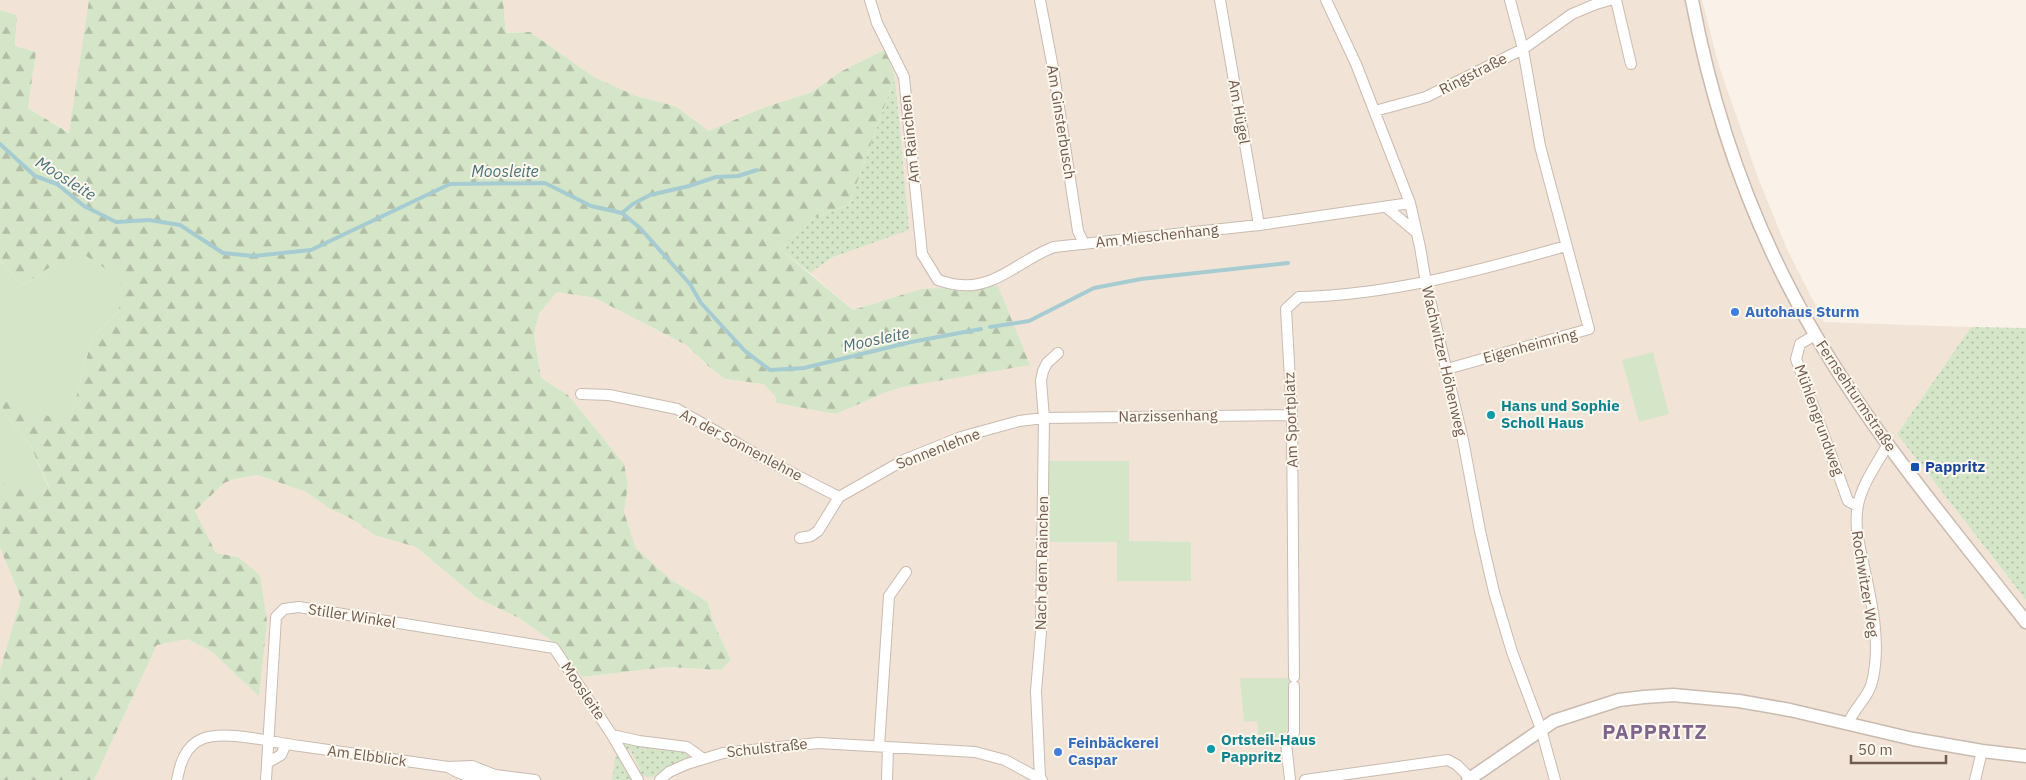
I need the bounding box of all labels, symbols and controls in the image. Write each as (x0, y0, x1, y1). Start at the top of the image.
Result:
street label: Ringstraße (1436, 48, 1510, 99)
street label: Am Ginsterbusch (1043, 63, 1080, 181)
street label: Am Hügel (1224, 78, 1255, 146)
street label: Am Rainchen (895, 94, 924, 184)
water label: Moosleite (32, 152, 100, 204)
water label: Moosleite (471, 161, 539, 181)
street label: Am Mieschenhang (1095, 220, 1219, 251)
street label: Wachwitzer Höhenweg (1418, 284, 1471, 438)
place label: Autohaus Sturm (1745, 302, 1859, 321)
marker: Autohaus Sturm (1729, 306, 1741, 318)
water label: Moosleite (841, 322, 911, 356)
street label: Eigenheimring (1481, 324, 1579, 367)
street label: Fernsehturmstraße (1812, 336, 1901, 455)
street label: Mühlengrundweg (1791, 362, 1848, 478)
street label: Am Sportplatz (1279, 372, 1302, 468)
place label: Hans und Sophie Scholl Haus (1501, 396, 1620, 432)
street label: An der Sonnenlehne (677, 404, 806, 485)
street label: Narzissenhang (1118, 405, 1218, 426)
marker: Hans und Sophie Scholl Haus (1485, 409, 1497, 421)
street label: Sonnenlehne (893, 424, 983, 473)
place label: Pappritz (1925, 457, 1985, 476)
marker: Pappritz (1909, 461, 1921, 473)
street label: Nach dem Rainchen (1031, 496, 1052, 630)
street label: Rochwitzer Weg (1848, 529, 1883, 639)
street label: Stiller Winkel (307, 599, 397, 632)
street label: Moosleite (557, 658, 610, 723)
district label: PAPPRITZ (1602, 718, 1708, 745)
place label: Ortsteil-Haus Pappritz (1221, 730, 1316, 766)
scale bar (1851, 732, 1946, 764)
place label: Feinbäckerei Caspar (1068, 733, 1159, 769)
street label: Schulstraße (726, 734, 808, 761)
text: 50 m (1858, 740, 1893, 759)
street label: Am Elbblick (326, 741, 408, 770)
marker: Ortsteil-Haus Pappritz (1205, 743, 1217, 755)
marker: Feinbäckerei Caspar (1052, 746, 1064, 758)

